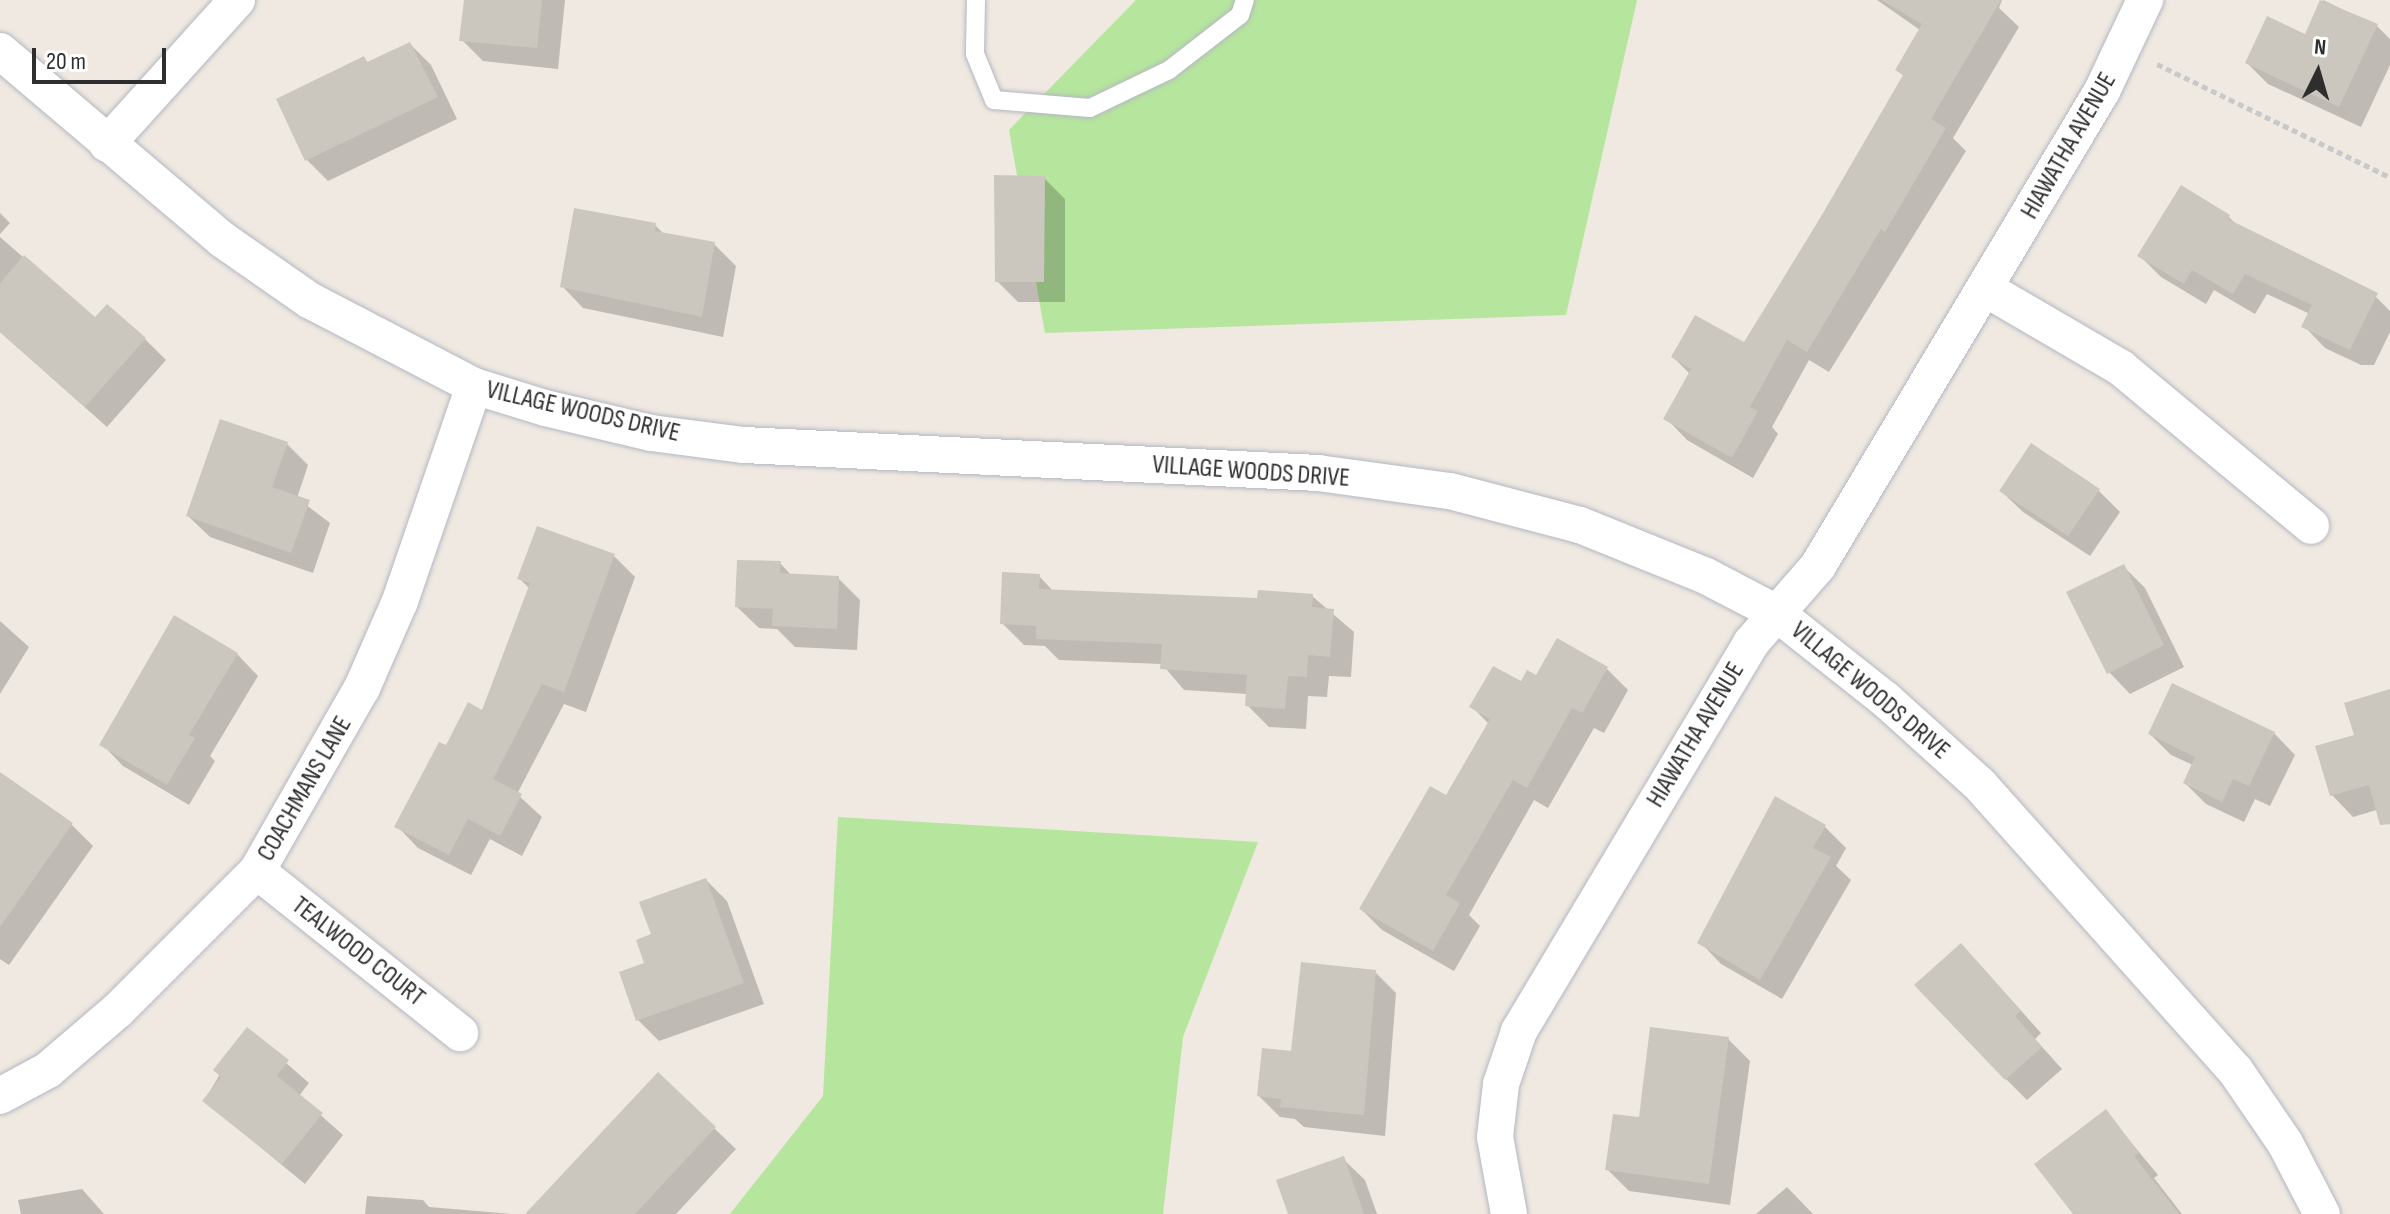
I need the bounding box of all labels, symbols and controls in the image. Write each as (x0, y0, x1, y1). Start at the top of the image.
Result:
scale bar (36, 32, 170, 82)
north arrow (2278, 32, 2358, 112)
text: N (2313, 34, 2327, 62)
text: 20 m (46, 47, 86, 76)
street label: HIAWATHA AVENUE (2014, 67, 2124, 225)
street label: VILLAGE WOODS DRIVE (483, 375, 683, 449)
street label: VILLAGE WOODS DRIVE (1151, 450, 1351, 494)
street label: VILLAGE WOODS DRIVE (1784, 615, 1956, 767)
street label: HIAWATHA AVENUE (1640, 657, 1752, 813)
street label: COACHMANS LANE (251, 711, 359, 867)
street label: TEALWOOD COURT (285, 890, 431, 1014)

